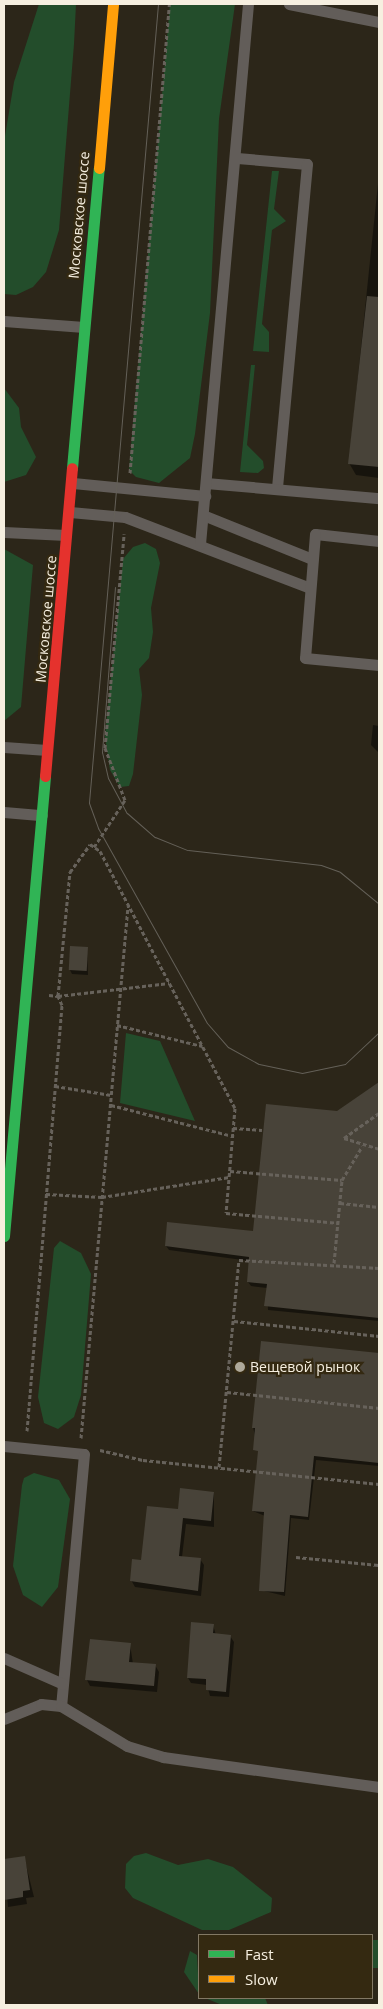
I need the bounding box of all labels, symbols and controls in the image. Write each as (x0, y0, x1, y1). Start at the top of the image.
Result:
street label: Московское шоссе (65, 151, 93, 279)
street label: Московское шоссе (32, 555, 60, 683)
place label: Вещевой рынок (250, 1359, 360, 1375)
marker: Вещевой рынок (234, 1361, 246, 1373)
legend (198, 1934, 373, 1999)
text: Fast (245, 1944, 274, 1964)
text: Slow (245, 1969, 278, 1989)

